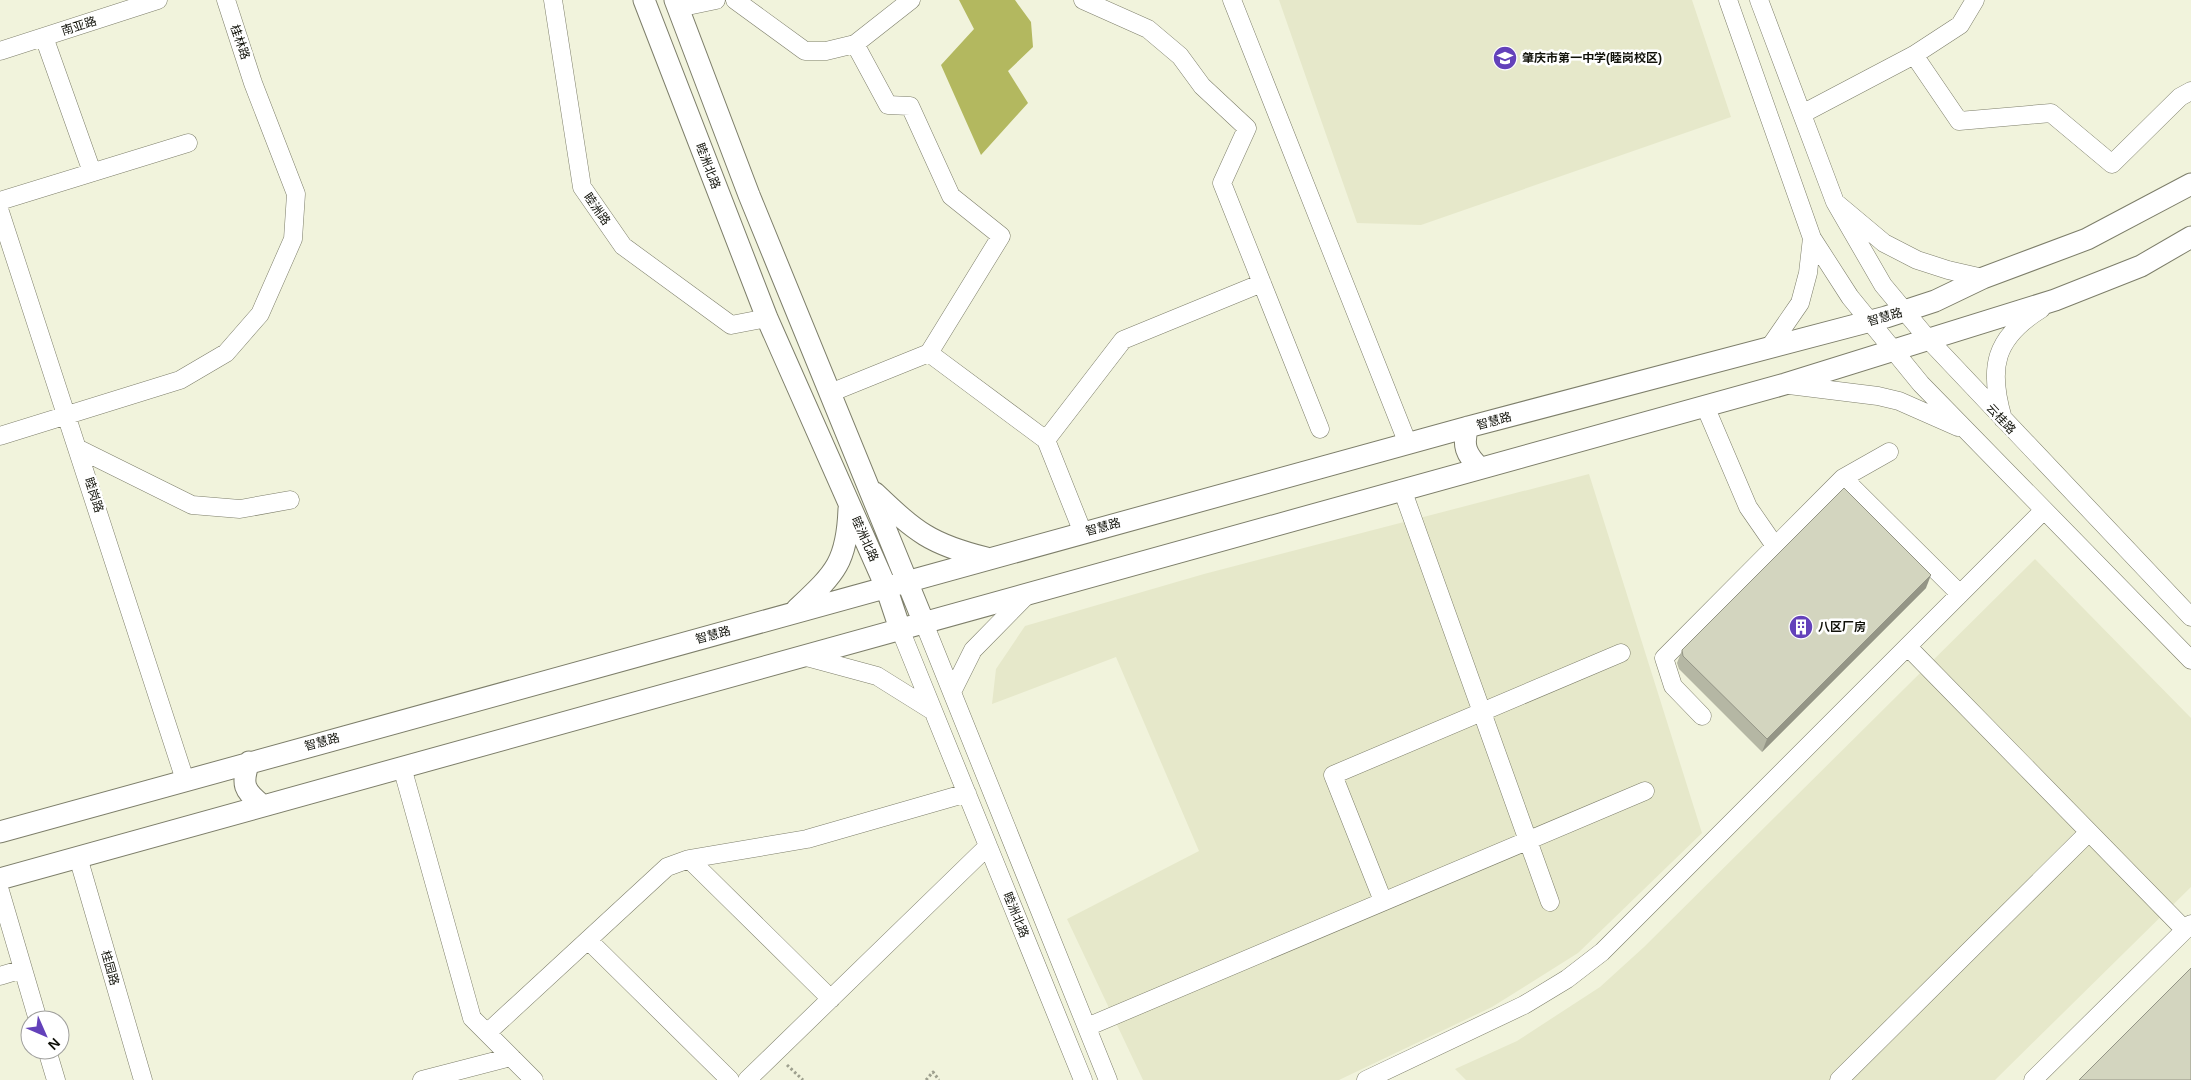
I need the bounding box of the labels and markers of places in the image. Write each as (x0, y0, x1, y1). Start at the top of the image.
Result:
school or university icon: 肇庆市第一中学(睦岗校区) (1492, 45, 1518, 71)
place label: 肇庆市第一中学(睦岗校区) (1522, 51, 1662, 65)
building icon: 八区厂房 (1788, 614, 1814, 640)
place label: 八区厂房 (1818, 620, 1866, 634)

